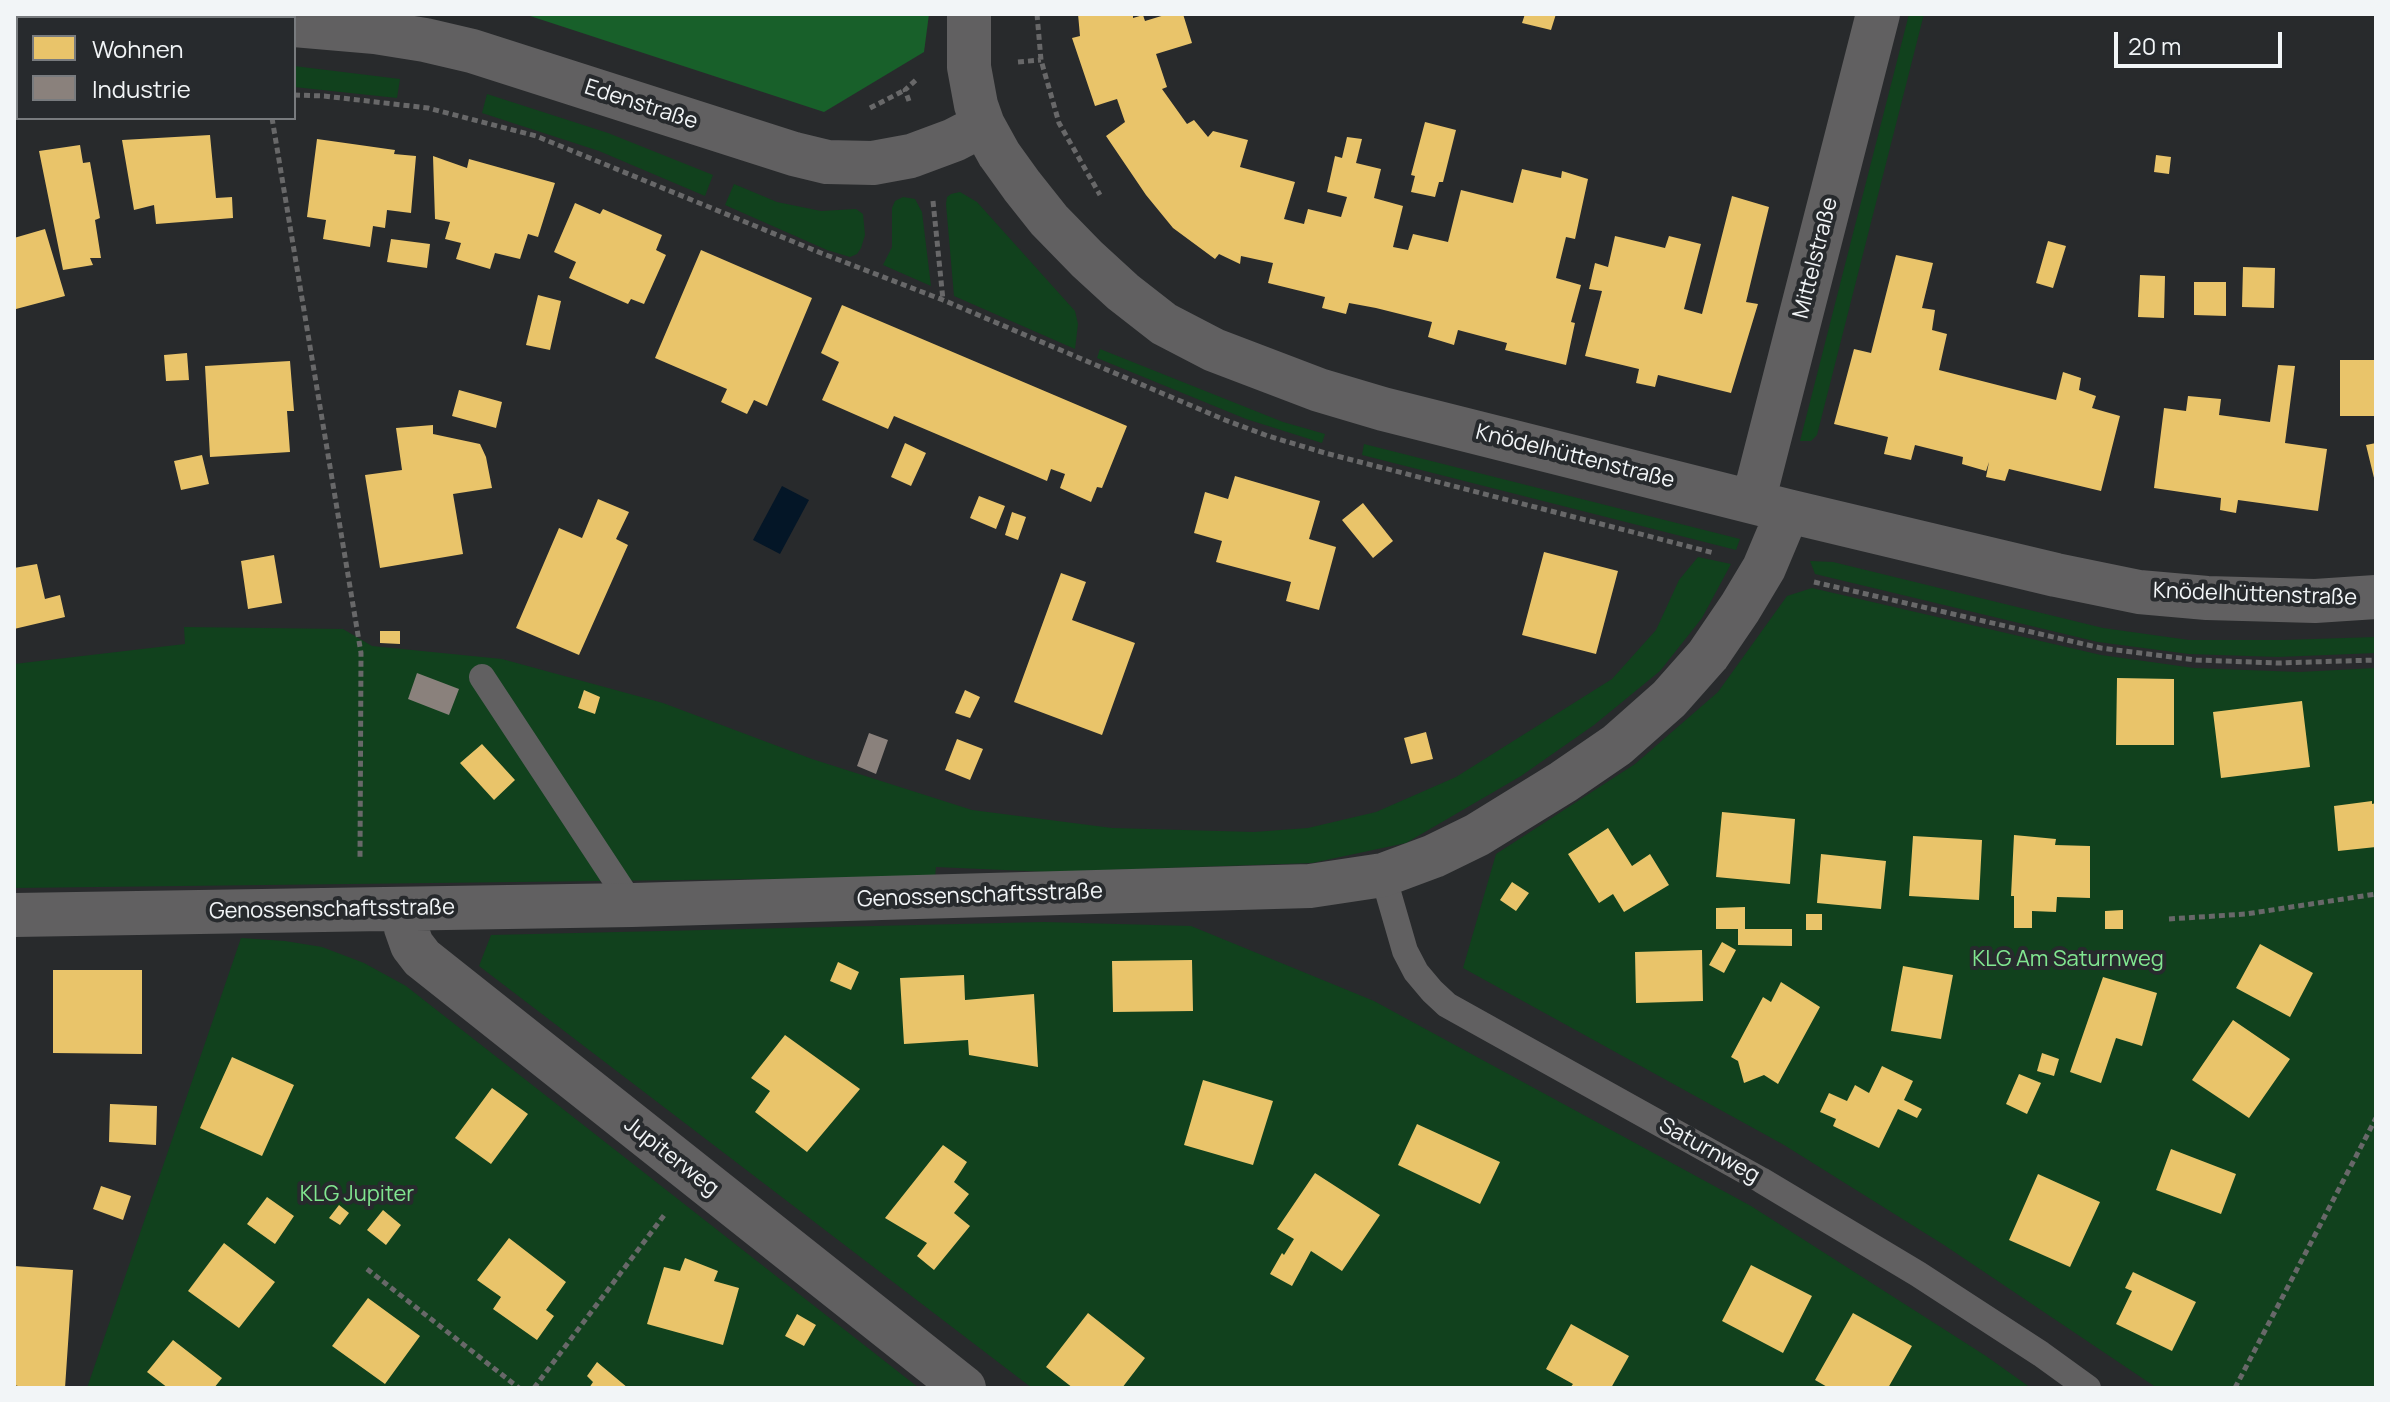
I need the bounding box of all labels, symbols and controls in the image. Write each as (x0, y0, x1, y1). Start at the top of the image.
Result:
legend (16, 16, 296, 120)
scale bar (2118, 16, 2286, 66)
text: 20 m (2128, 29, 2181, 62)
text: Wohnen (92, 32, 184, 65)
text: Industrie (92, 72, 191, 105)
street label: Edenstraße (581, 74, 701, 136)
street label: Mittelstraße (1788, 195, 1844, 321)
street label: Knödelhüttenstraße (1473, 419, 1677, 495)
street label: Knödelhüttenstraße (2152, 578, 2358, 612)
street label: Genossenschaftsstraße (857, 879, 1103, 913)
street label: Genossenschaftsstraße (209, 895, 455, 925)
park label: KLG Am Saturnweg (1972, 947, 2164, 973)
street label: Jupiterweg (618, 1112, 724, 1202)
street label: Saturnweg (1654, 1113, 1764, 1189)
park label: KLG Jupiter (300, 1182, 414, 1208)

